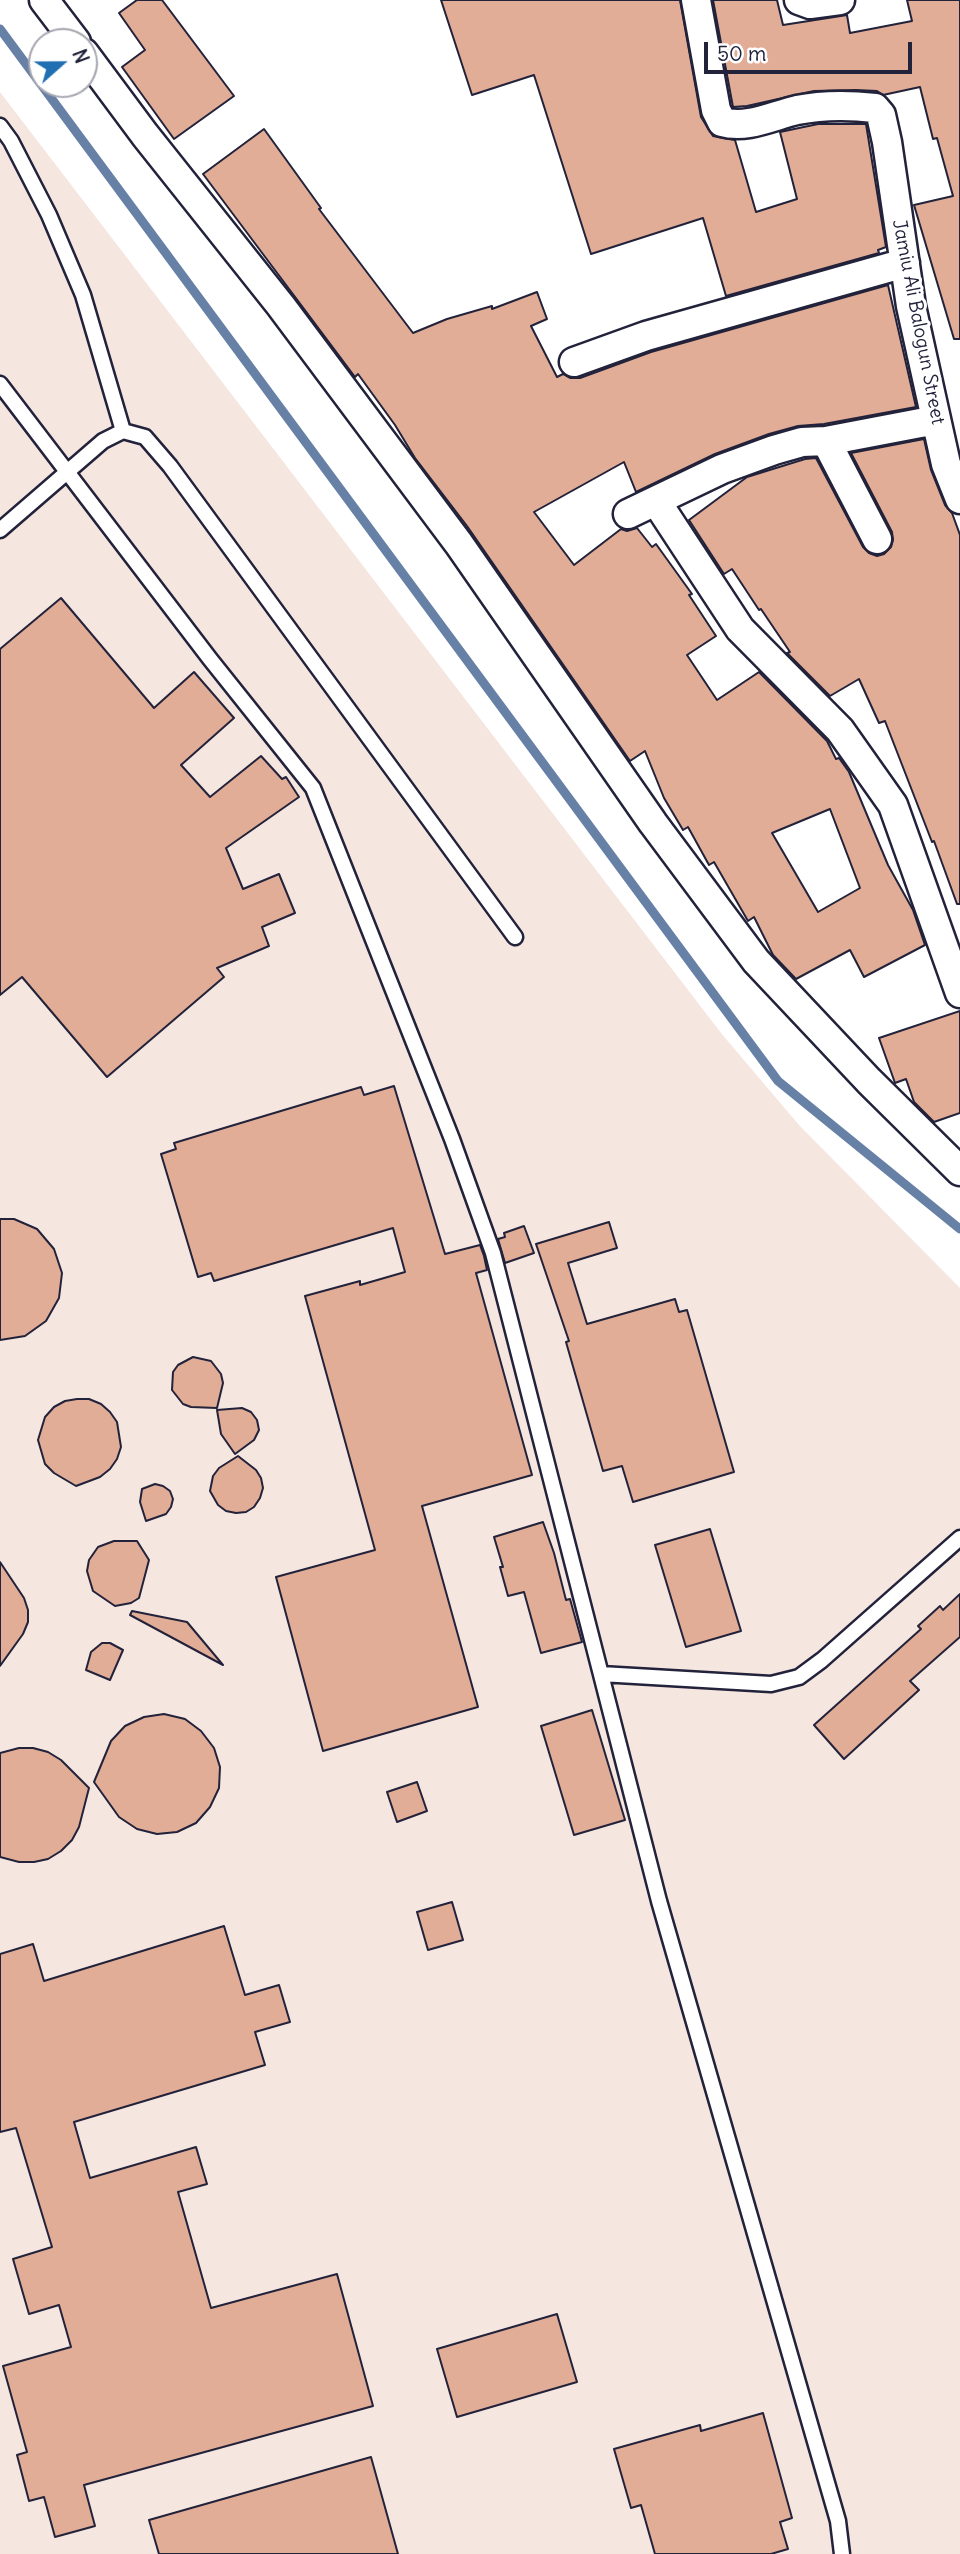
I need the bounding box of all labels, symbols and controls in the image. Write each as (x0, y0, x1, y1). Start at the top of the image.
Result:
north arrow (28, 28, 98, 98)
scale bar (708, 28, 916, 72)
text: 50 m (717, 40, 766, 67)
text: N (67, 46, 94, 67)
street label: Jamiu Ali Balogun Street (887, 218, 949, 426)

